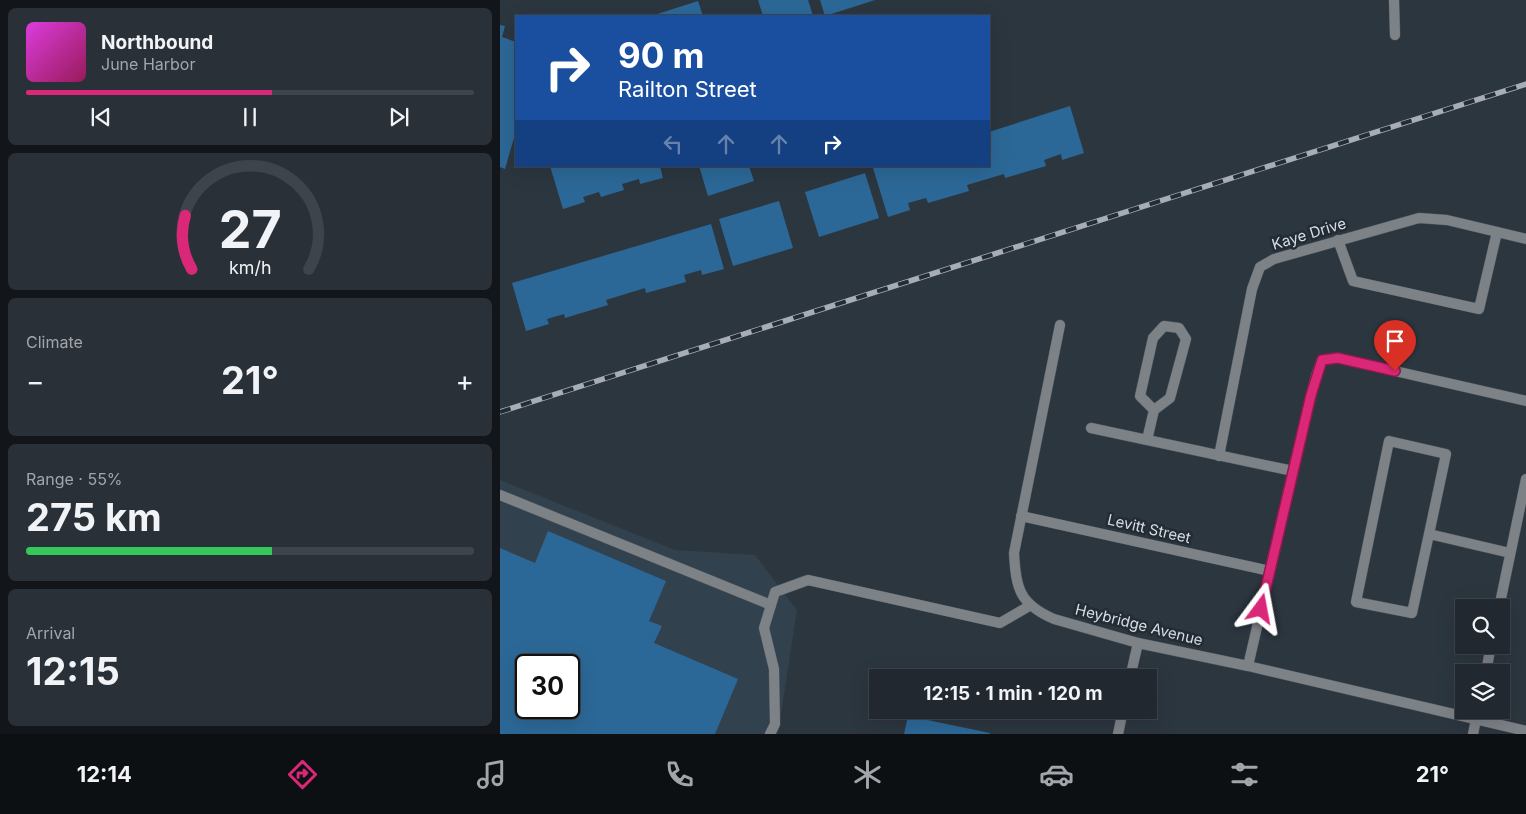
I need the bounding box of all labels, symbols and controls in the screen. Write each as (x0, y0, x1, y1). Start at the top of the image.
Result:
text: Northbound (101, 31, 213, 54)
text: 90 m (618, 34, 705, 76)
icon: right (535, 35, 600, 100)
text: June Harbor (101, 54, 195, 74)
text: Railton Street (618, 76, 757, 102)
icon: previous (87, 103, 115, 131)
icon: pause (236, 103, 264, 131)
icon: next (385, 103, 413, 131)
icon: left (659, 130, 687, 158)
icon: ahead (712, 130, 740, 158)
icon: ahead (765, 130, 793, 158)
icon: right (818, 130, 846, 158)
text: 27 (219, 198, 282, 261)
street label: Kaye Drive (1269, 213, 1348, 254)
text: km/h (229, 257, 271, 278)
pin (1374, 320, 1416, 371)
icon: arrive (1381, 327, 1409, 355)
text: Climate (26, 332, 83, 352)
text: 21° (221, 357, 279, 403)
text: − (26, 364, 45, 398)
text: + (455, 364, 474, 398)
text: Range · 55% (26, 469, 123, 489)
text: 275 km (26, 494, 162, 540)
street label: Levitt Street (1106, 510, 1193, 547)
position arrow (1234, 582, 1286, 634)
street label: Heybridge Avenue (1073, 599, 1205, 650)
map controls (1455, 599, 1510, 719)
button: search (1455, 599, 1510, 654)
text: Arrival (26, 623, 75, 643)
text: 12:15 (26, 648, 120, 694)
speed limit sign: 30 (515, 654, 580, 719)
button: layers (1455, 664, 1510, 719)
text: 12:15 · 1 min · 120 m (923, 682, 1103, 705)
icon: directions (285, 757, 320, 792)
icon: music (474, 757, 509, 792)
icon: phone (662, 757, 697, 792)
icon: climate (850, 757, 885, 792)
icon: car (1039, 757, 1074, 792)
icon: filters (1227, 757, 1262, 792)
text: 12:14 (77, 761, 132, 787)
text: 21° (1416, 761, 1449, 787)

